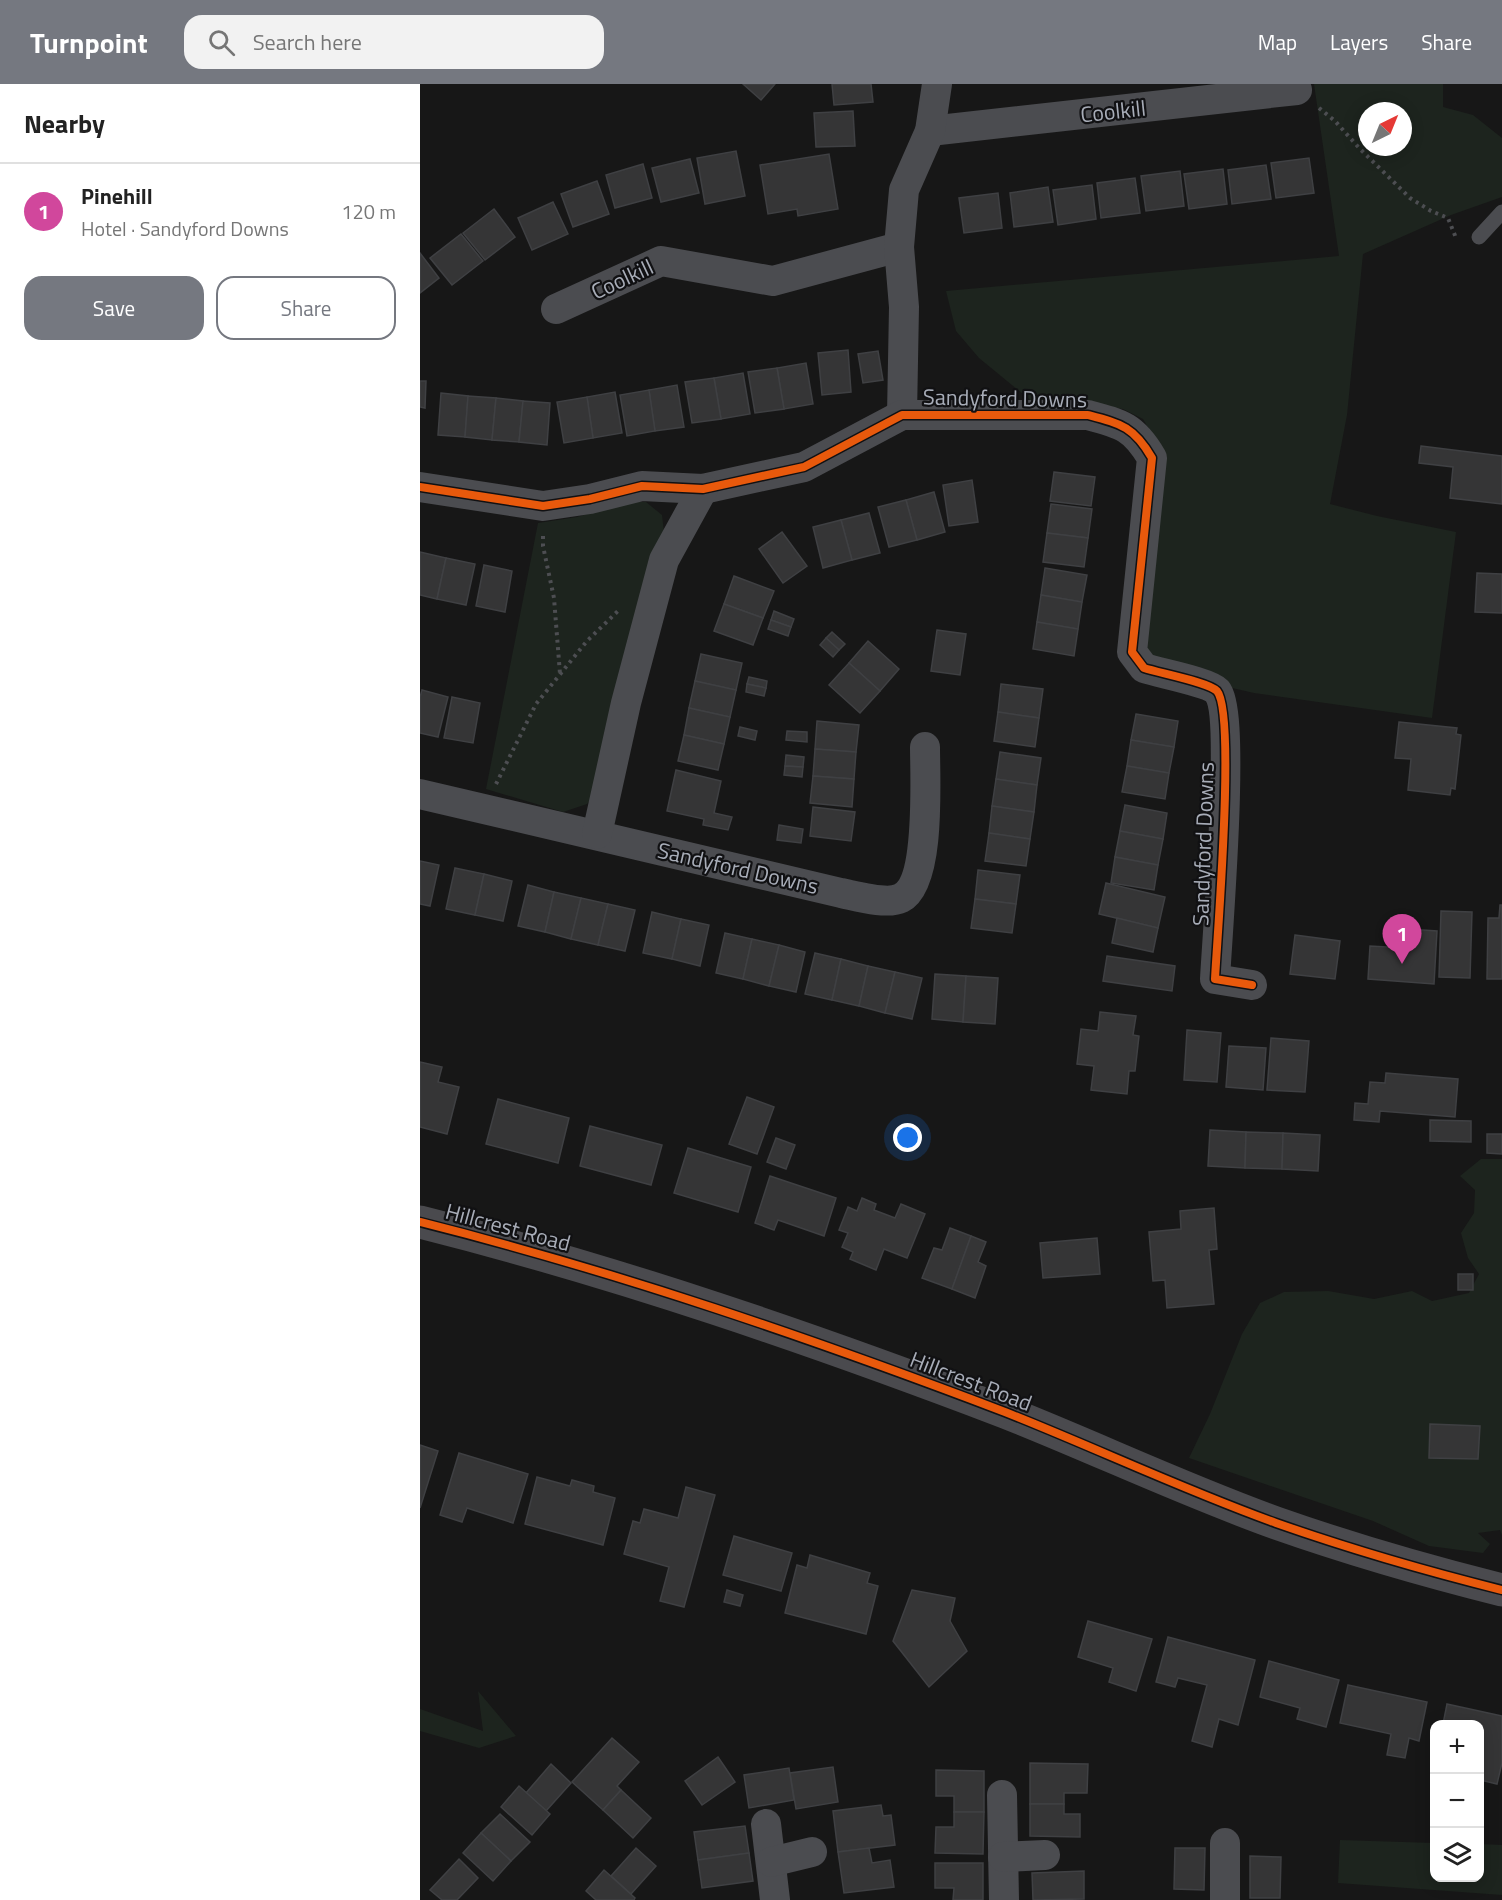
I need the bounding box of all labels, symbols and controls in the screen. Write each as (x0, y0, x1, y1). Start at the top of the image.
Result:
search box (184, 15, 604, 69)
text: Turnpoint (30, 21, 148, 64)
text: Search here (253, 25, 362, 59)
icon: search (205, 26, 238, 59)
text: Map (1258, 26, 1297, 58)
text: Layers (1330, 26, 1388, 58)
text: Share (1421, 26, 1472, 58)
street label: Coolkill (1079, 91, 1147, 131)
north arrow (1358, 102, 1412, 156)
text: Nearby (24, 104, 105, 143)
text: Pinehill (81, 179, 153, 213)
text: 1 (38, 196, 49, 227)
text: 120 m (341, 196, 396, 227)
text: Hotel · Sandyford Downs (81, 213, 289, 244)
street label: Coolkill (585, 250, 659, 308)
button: Save (24, 276, 204, 340)
button: Share (216, 276, 396, 340)
street label: Sandyford Downs (923, 380, 1087, 416)
street label: Sandyford Downs (1183, 761, 1223, 927)
street label: Sandyford Downs (654, 833, 822, 903)
pin: 1 (1382, 914, 1422, 964)
your location (893, 1123, 922, 1152)
street label: Hillcrest Road (442, 1194, 574, 1260)
street label: Hillcrest Road (905, 1342, 1037, 1420)
map controls (1430, 1720, 1484, 1882)
button: + (1430, 1720, 1484, 1774)
button: − (1430, 1774, 1484, 1828)
button: layers (1430, 1828, 1484, 1882)

